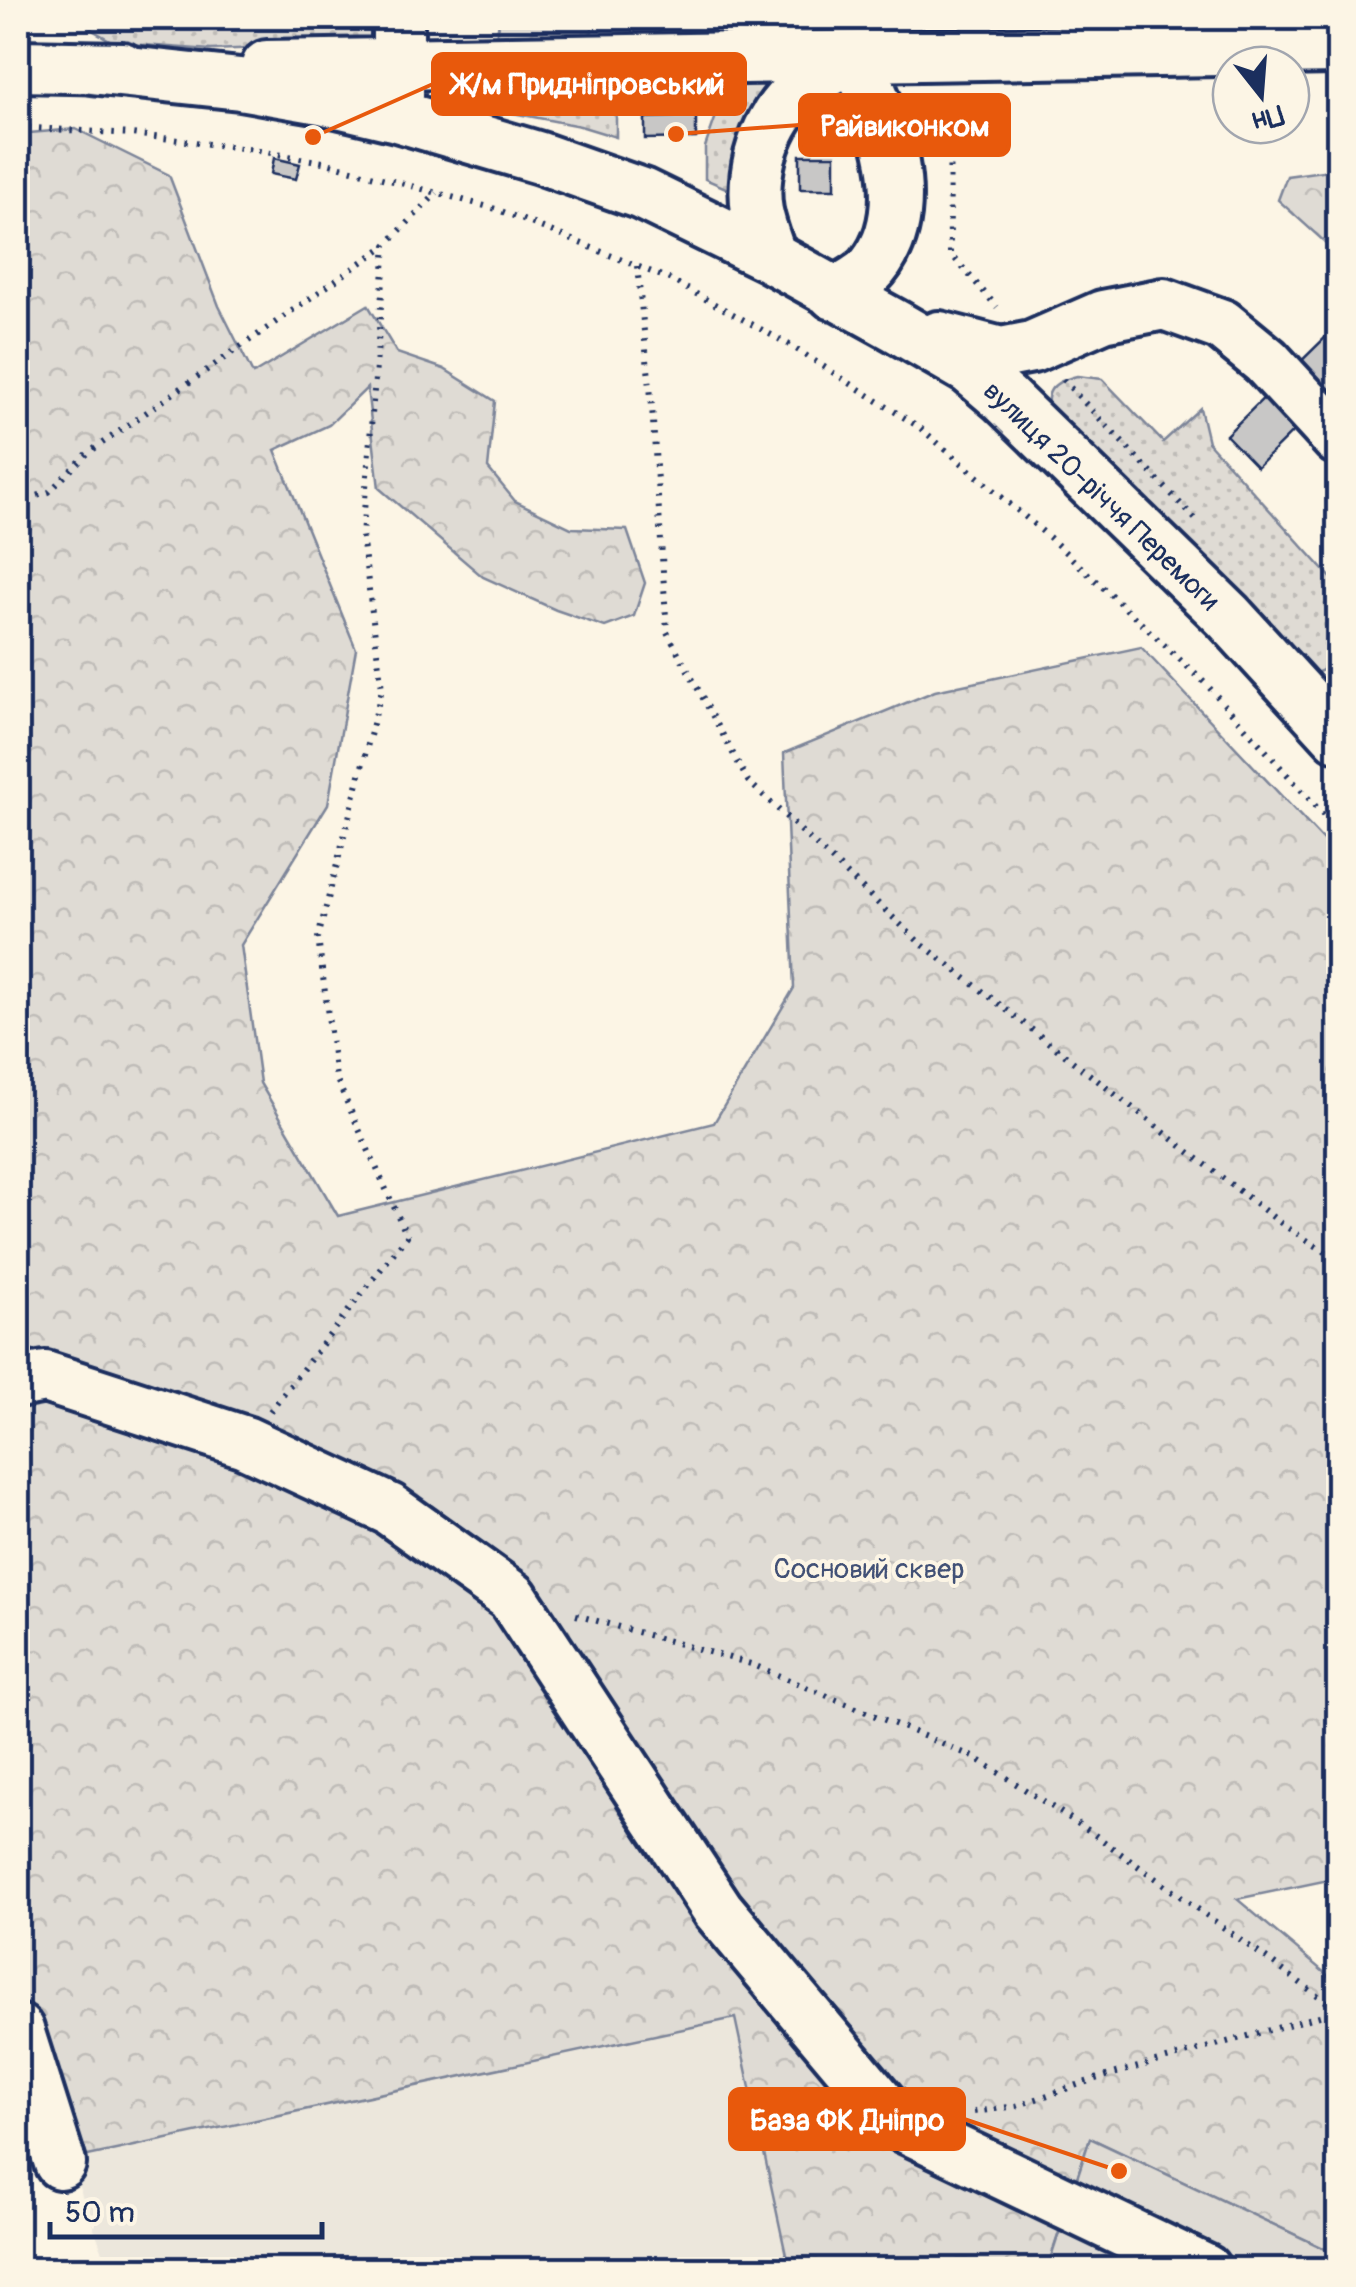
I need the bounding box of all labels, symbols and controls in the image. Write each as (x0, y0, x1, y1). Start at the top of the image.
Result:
north arrow (1211, 45, 1311, 145)
callout: Ж/м Придніпровський (433, 54, 745, 114)
text: Ж/м Придніпровський (448, 66, 725, 103)
callout: Райвиконком (800, 95, 1009, 155)
text: Пн (1248, 96, 1288, 139)
text: Райвиконком (820, 108, 990, 145)
street label: вулиця 20-річчя Перемоги (975, 374, 1227, 618)
park label: Сосновий сквер (774, 1552, 964, 1587)
callout: База ФК Дніпро (730, 2089, 964, 2149)
text: База ФК Дніпро (750, 2102, 944, 2139)
scale bar (50, 2177, 322, 2239)
text: 50 m (65, 2194, 135, 2231)

